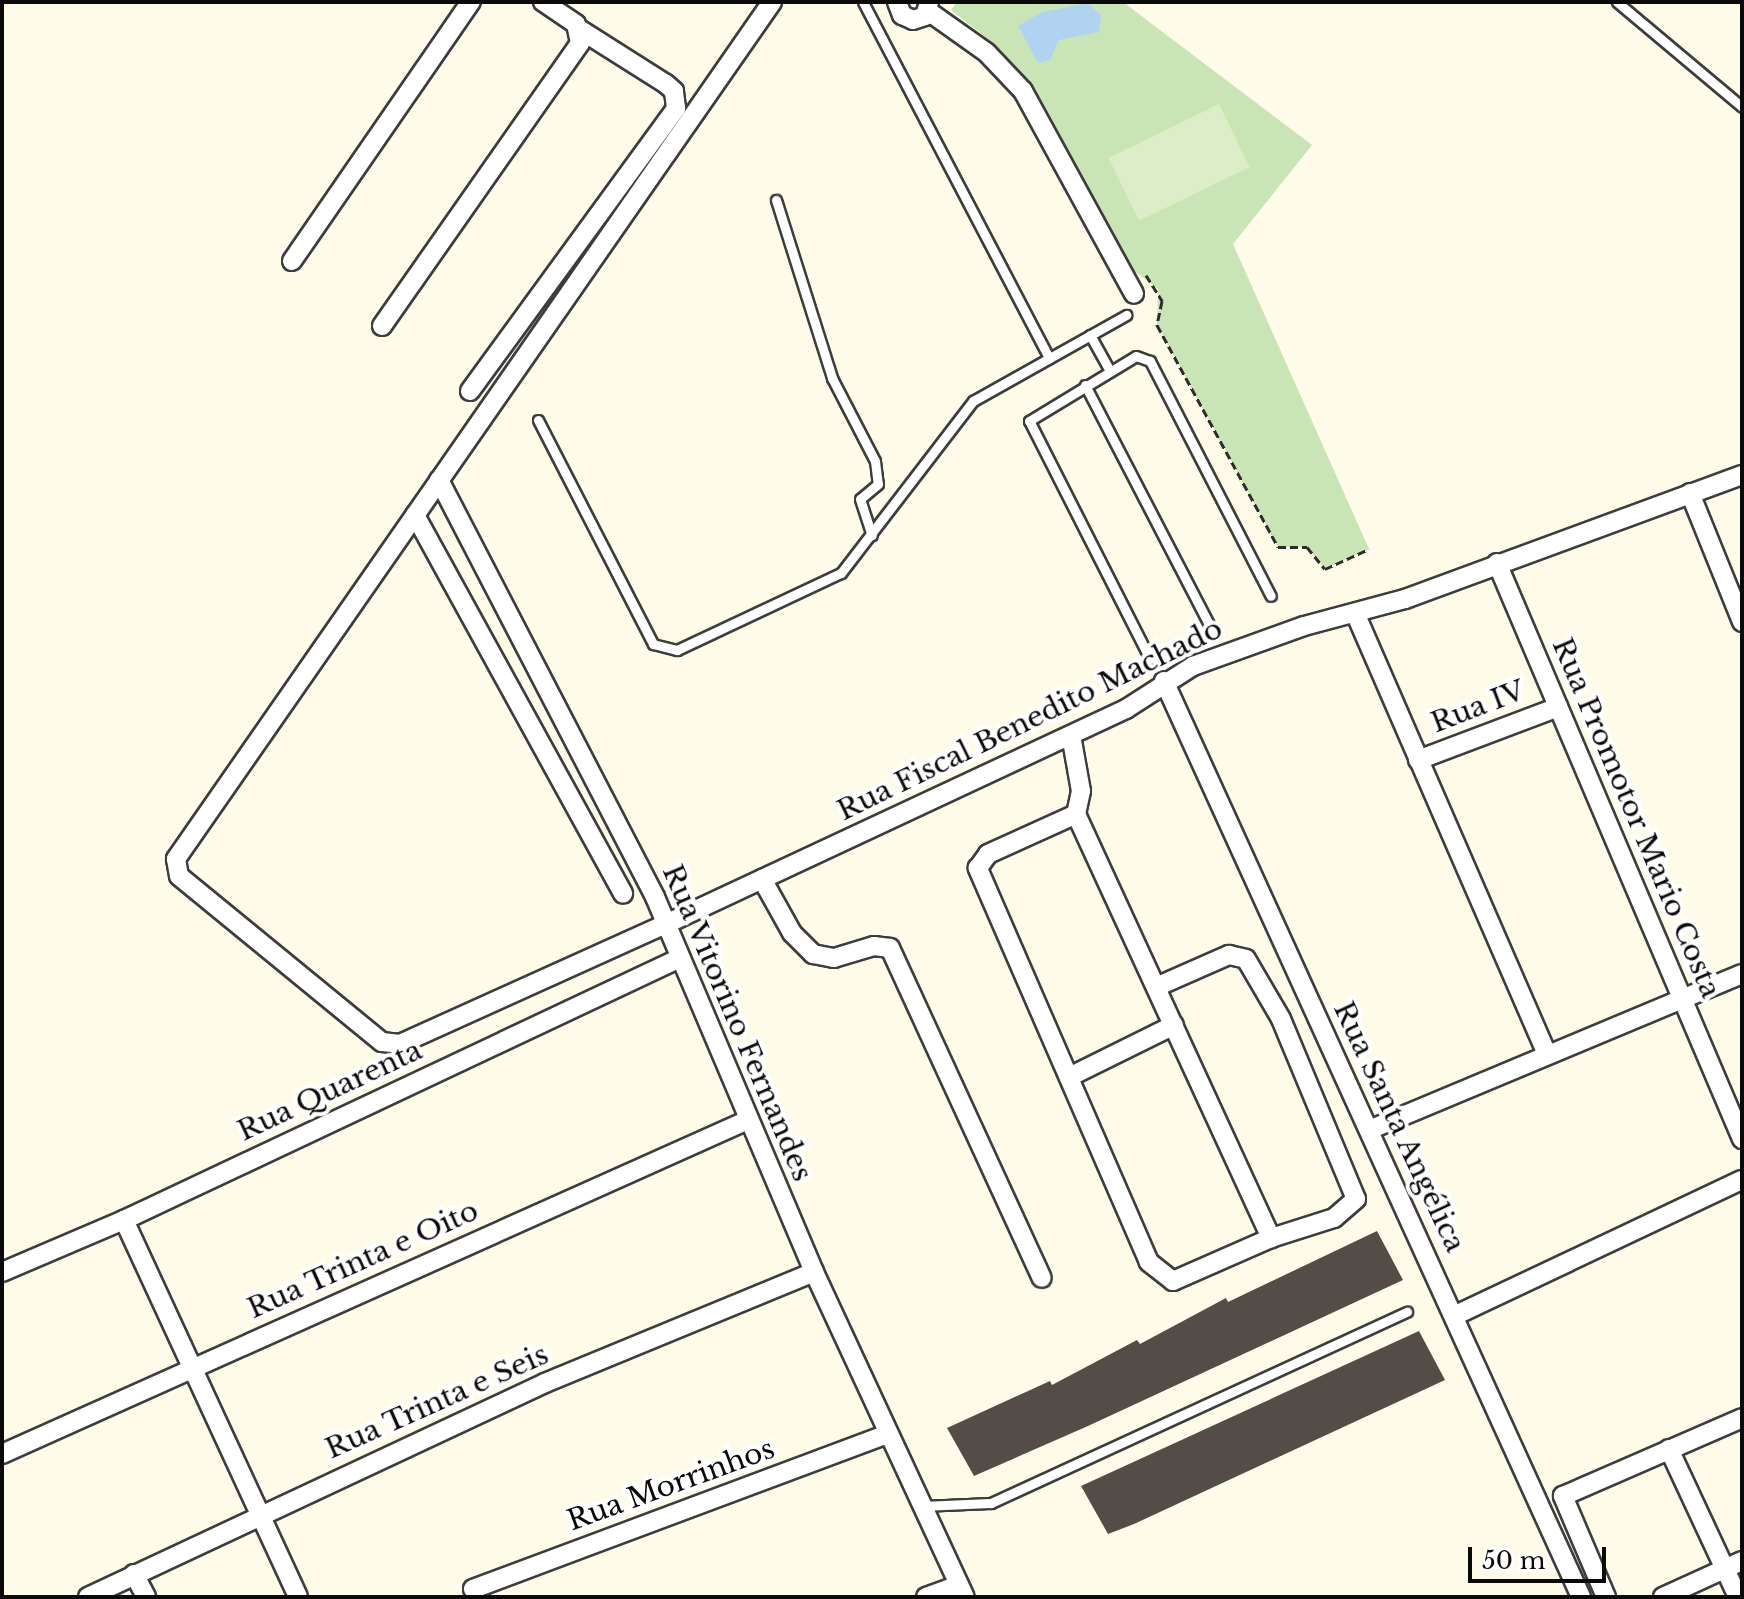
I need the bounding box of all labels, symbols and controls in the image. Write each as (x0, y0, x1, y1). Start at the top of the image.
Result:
street label: Rua Fiscal Benedito Machado (832, 612, 1228, 828)
street label: Rua Promotor Mario Costa (1545, 633, 1727, 1003)
street label: Rua IV (1426, 674, 1530, 740)
street label: Rua Vitorino Fernandes (655, 859, 819, 1187)
street label: Rua Santa Angélica (1326, 996, 1472, 1258)
street label: Rua Quarenta (232, 1034, 428, 1148)
street label: Rua Trinta e Oito (242, 1194, 484, 1326)
street label: Rua Trinta e Seis (320, 1338, 554, 1466)
street label: Rua Morrinhos (563, 1432, 779, 1538)
scale bar (1472, 1531, 1610, 1581)
text: 50 m (1482, 1546, 1545, 1575)

